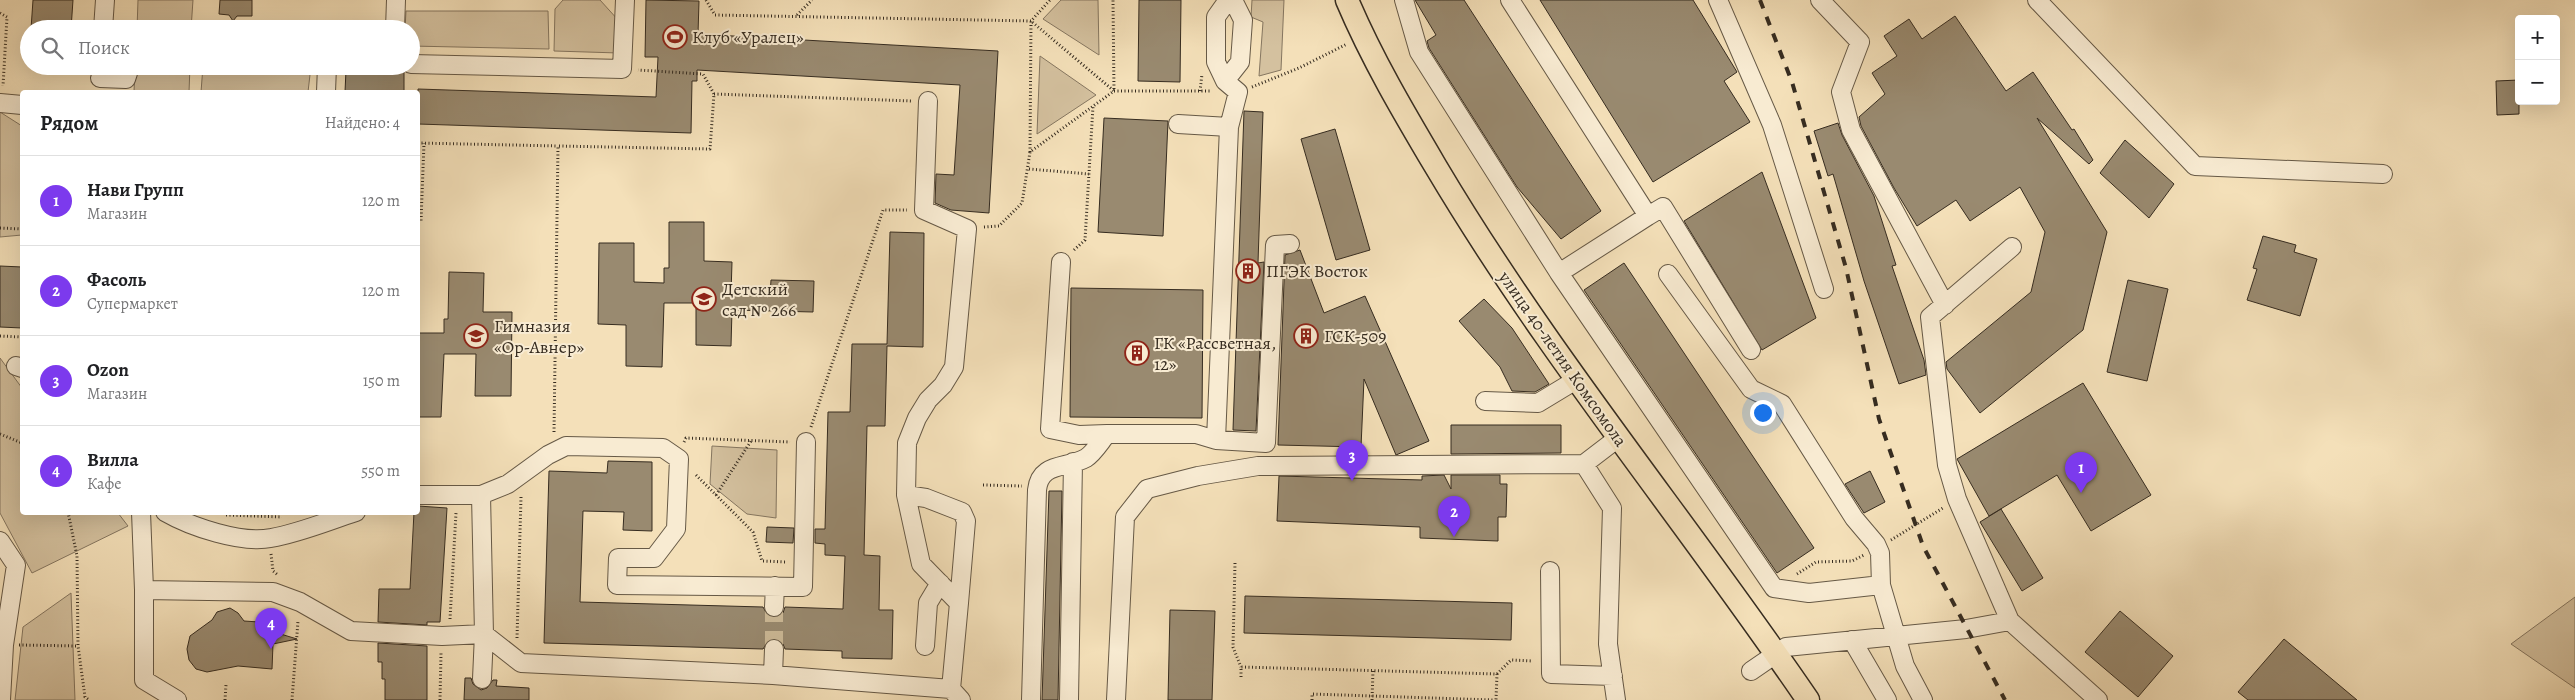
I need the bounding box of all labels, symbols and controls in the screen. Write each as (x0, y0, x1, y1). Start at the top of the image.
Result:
map controls (2515, 15, 2560, 105)
button: + (2515, 15, 2560, 60)
search box (20, 20, 420, 75)
sports icon: Клуб «Уралец» (662, 24, 688, 50)
place label: Клуб «Уралец» (692, 25, 804, 49)
icon: search (38, 34, 66, 62)
text: Поиск (78, 35, 130, 61)
button: − (2515, 60, 2560, 105)
text: Рядом (40, 109, 98, 137)
text: Найдено: 4 (325, 112, 400, 134)
text: Нави Групп (87, 177, 184, 203)
text: 1 (53, 190, 59, 212)
text: 120 m (362, 190, 400, 212)
text: Магазин (87, 203, 147, 225)
building icon: ПГЭК Восток (1235, 258, 1261, 284)
place label: ПГЭК Восток (1266, 259, 1368, 283)
street label: улица 40-летия Комсомола (1493, 266, 1633, 452)
text: Фасоль (87, 267, 146, 293)
place label: Детский сад № 266 (722, 277, 796, 322)
text: 2 (52, 280, 60, 302)
text: 120 m (362, 280, 400, 302)
school or university icon: Детский сад № 266 (691, 286, 717, 312)
text: Супермаркет (87, 293, 178, 315)
place label: Гимназия «Ор-Авнер» (494, 314, 584, 359)
school or university icon: Гимназия «Ор-Авнер» (463, 323, 489, 349)
building icon: ГСК-509 (1293, 323, 1319, 349)
place label: ГСК-509 (1324, 324, 1386, 348)
place label: ГК «Рассветная, 12» (1154, 331, 1276, 376)
building icon: ГК «Рассветная, 12» (1124, 340, 1150, 366)
text: Ozon (87, 357, 129, 383)
text: 3 (53, 370, 59, 392)
text: 150 m (363, 370, 400, 392)
text: Магазин (87, 383, 147, 405)
your location (1750, 400, 1776, 426)
pin: 3 (1336, 440, 1368, 481)
text: Вилла (87, 447, 139, 473)
pin: 1 (2065, 452, 2097, 493)
text: 4 (52, 460, 60, 482)
text: 550 m (361, 460, 400, 482)
text: Кафе (87, 473, 121, 495)
pin: 2 (1438, 496, 1470, 537)
pin: 4 (255, 608, 287, 649)

